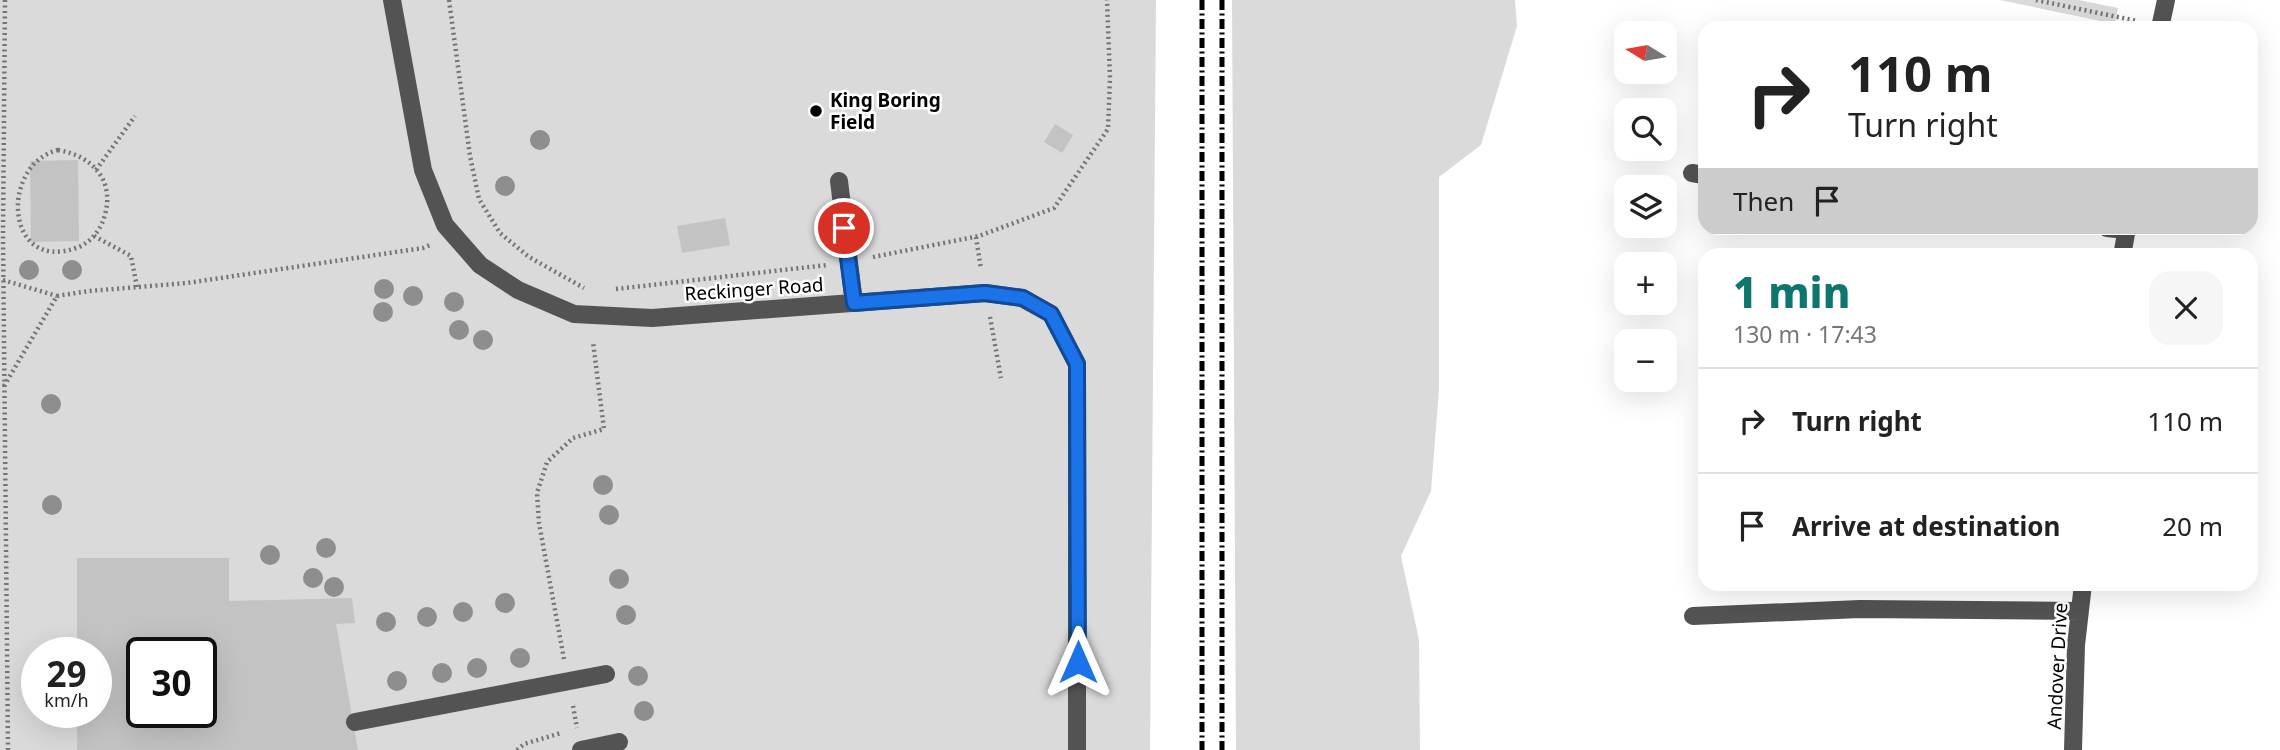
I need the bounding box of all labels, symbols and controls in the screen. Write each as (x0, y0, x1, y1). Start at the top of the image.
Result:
north arrow (1614, 21, 1676, 84)
map controls (1614, 21, 1677, 392)
text: 110 m (1848, 40, 1993, 106)
icon: right (1733, 49, 1824, 140)
place label: King Boring Field (830, 87, 941, 135)
button: search (1614, 98, 1677, 161)
marker: King Boring Field (808, 103, 824, 119)
text: Turn right (1848, 103, 1998, 146)
button: layers (1614, 175, 1677, 238)
icon: arrive (1808, 182, 1846, 220)
text: Then (1733, 183, 1794, 219)
pin (814, 198, 874, 258)
icon: arrive (825, 209, 863, 247)
button: + (1614, 252, 1677, 315)
text: 1 min (1733, 263, 1850, 320)
street label: Reckinger Road (684, 271, 824, 307)
button: close (2149, 271, 2223, 345)
text: 130 m · 17:43 (1733, 318, 1877, 350)
button: − (1614, 329, 1677, 392)
icon: right (1733, 402, 1771, 440)
text: Turn right (1792, 403, 1922, 439)
text: 110 m (2147, 403, 2223, 439)
icon: arrive (1733, 507, 1771, 545)
text: Arrive at destination (1792, 508, 2061, 544)
text: 20 m (2162, 508, 2223, 544)
street label: Andover Drive (2041, 602, 2073, 730)
position arrow (1041, 625, 1115, 699)
speed limit sign: 30 (126, 637, 217, 728)
text: 29 (46, 650, 87, 697)
text: km/h (44, 688, 89, 712)

